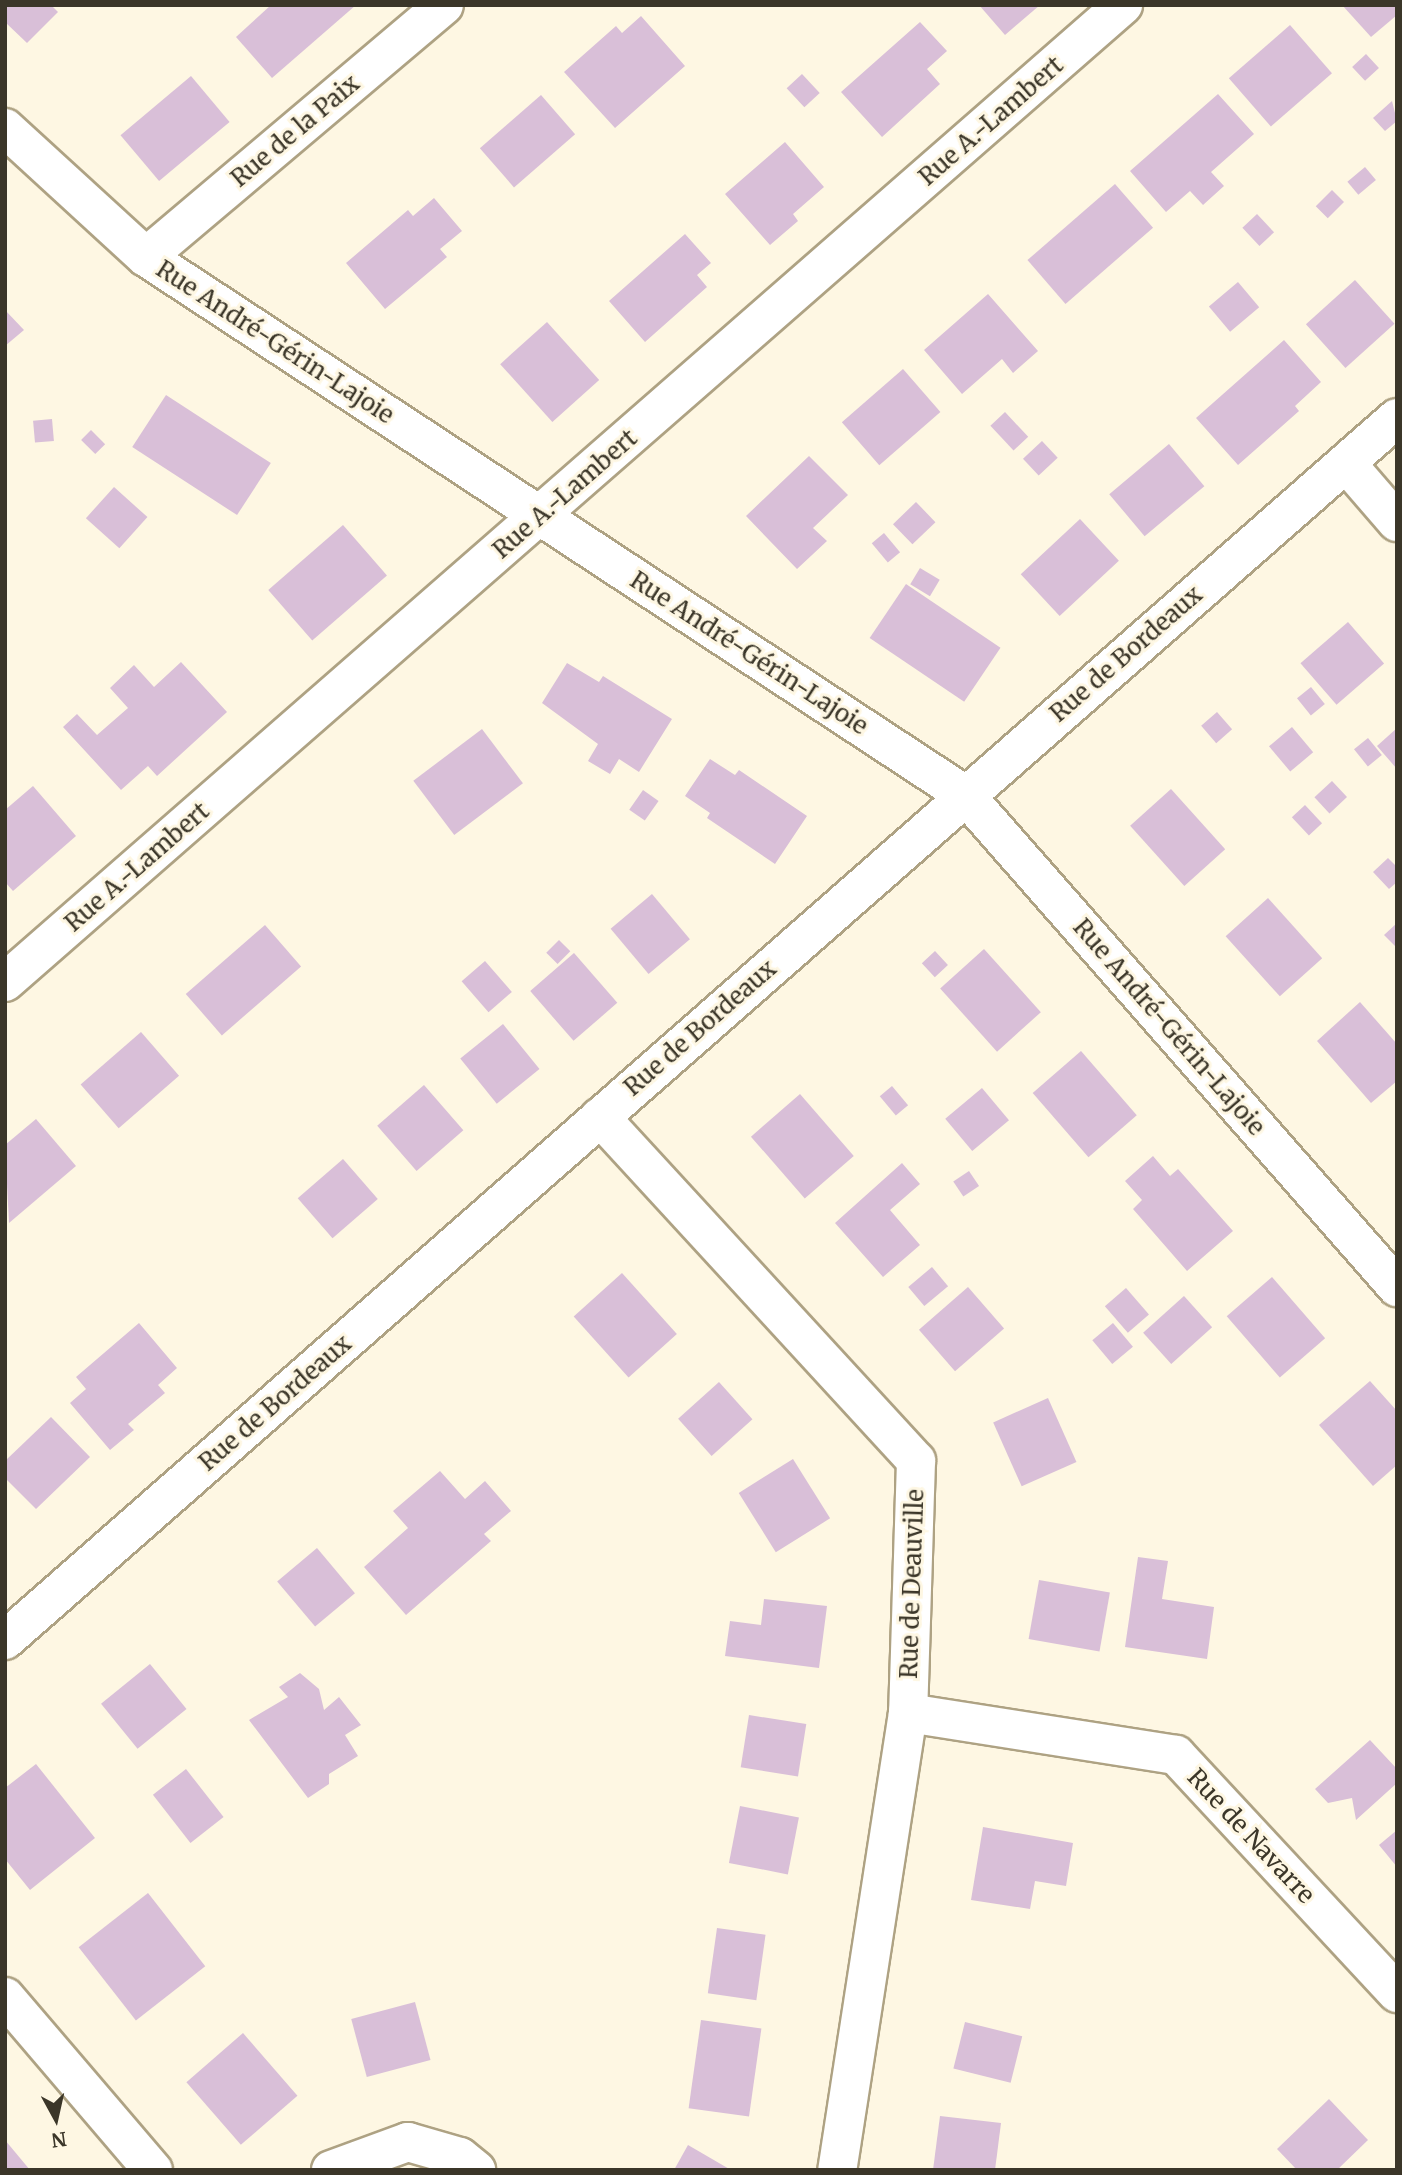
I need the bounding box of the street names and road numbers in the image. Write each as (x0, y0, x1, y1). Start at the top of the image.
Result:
street label: Rue A.-Lambert (913, 51, 1069, 191)
street label: Rue de la Paix (225, 69, 365, 193)
street label: Rue André-Gérin-Lajoie (151, 254, 399, 430)
street label: Rue A.-Lambert (487, 424, 643, 564)
street label: Rue André-Gérin-Lajoie (625, 565, 873, 741)
street label: Rue de Bordeaux (1044, 580, 1208, 728)
street label: Rue A.-Lambert (59, 797, 215, 937)
street label: Rue André-Gérin-Lajoie (1067, 913, 1271, 1141)
street label: Rue de Bordeaux (618, 954, 782, 1102)
street label: Rue de Bordeaux (193, 1329, 357, 1477)
street label: Rue de Deauville (894, 1489, 930, 1679)
street label: Rue de Navarre (1181, 1763, 1321, 1909)

